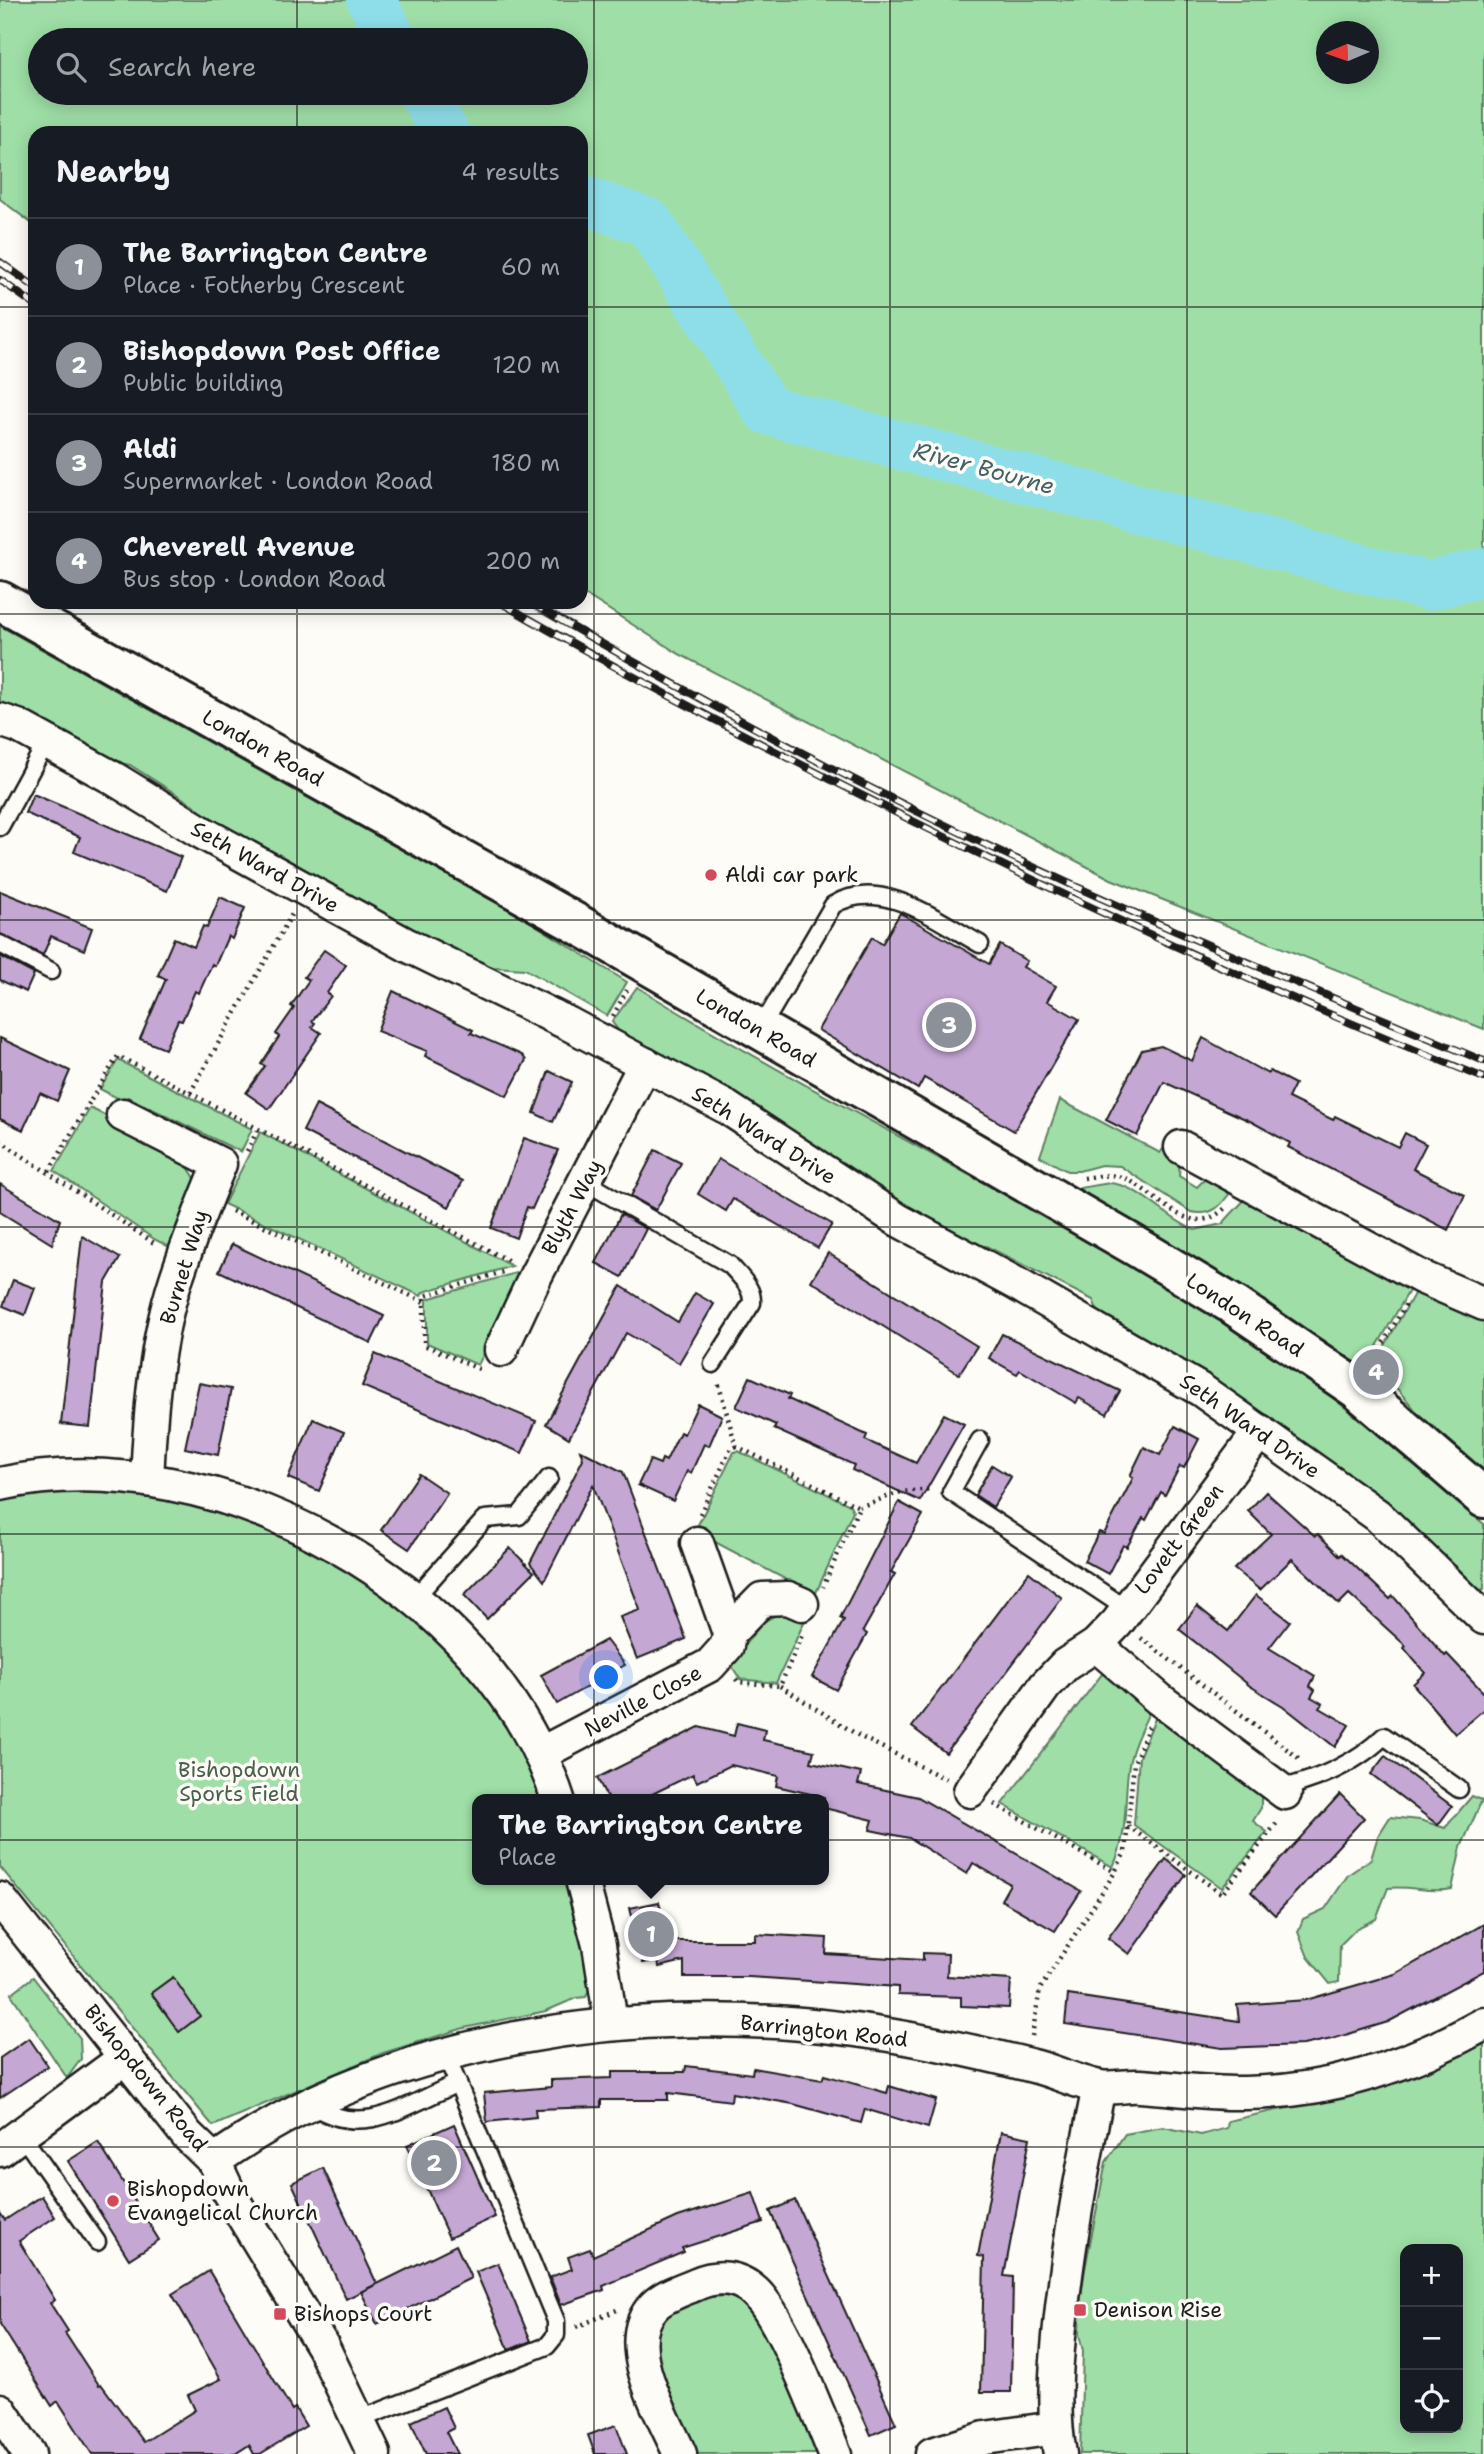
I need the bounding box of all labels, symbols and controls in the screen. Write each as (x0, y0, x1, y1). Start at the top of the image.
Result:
north arrow (1316, 21, 1379, 84)
search box (28, 28, 588, 105)
icon: search (52, 48, 90, 86)
text: Search here (108, 49, 257, 84)
text: Nearby (56, 151, 171, 192)
text: 4 results (461, 157, 560, 187)
text: The Barrington Centre (123, 235, 428, 270)
text: 1 (74, 252, 84, 282)
text: 60 m (501, 252, 560, 282)
text: Place · Fotherby Crescent (123, 270, 405, 300)
text: Bishopdown Post Office (123, 333, 441, 368)
text: 2 (71, 350, 87, 380)
text: 120 m (492, 350, 560, 380)
text: Public building (123, 368, 283, 398)
text: Aldi (123, 431, 177, 466)
water label: River Bourne (910, 435, 1058, 501)
text: 3 (71, 448, 87, 478)
text: 180 m (491, 448, 560, 478)
text: Supermarket · London Road (123, 466, 433, 496)
text: Cheverell Avenue (123, 529, 355, 564)
text: 4 (71, 546, 87, 576)
text: 200 m (485, 546, 560, 576)
text: Bus stop · London Road (123, 564, 386, 594)
street label: London Road (197, 703, 329, 793)
street label: Seth Ward Drive (186, 815, 344, 919)
place label: Aldi car park (725, 861, 858, 889)
marker: Aldi car park (703, 867, 719, 883)
street label: London Road (691, 982, 821, 1074)
pin: 3 (926, 999, 972, 1051)
street label: Seth Ward Drive (686, 1079, 842, 1191)
street label: Blyth Way (535, 1155, 609, 1259)
street label: Burnet Way (153, 1206, 215, 1328)
street label: London Road (1181, 1266, 1309, 1364)
pin: 4 (1353, 1346, 1399, 1398)
street label: Seth Ward Drive (1174, 1367, 1326, 1485)
street label: Lovett Green (1128, 1478, 1230, 1600)
street label: Neville Close (579, 1658, 707, 1744)
your location (589, 1660, 623, 1694)
park label: Bishopdown Sports Field (178, 1756, 300, 1808)
popup (472, 1794, 829, 1885)
text: The Barrington Centre (498, 1807, 803, 1842)
text: Place (498, 1842, 557, 1872)
pin: 1 (628, 1908, 674, 1960)
street label: Bishopdown Road (78, 1999, 214, 2157)
street label: Barrington Road (739, 2008, 909, 2054)
pin: 2 (411, 2137, 457, 2189)
place label: Bishopdown Evangelical Church (127, 2175, 318, 2227)
marker: Bishopdown Evangelical Church (105, 2193, 121, 2209)
map controls (1400, 2244, 1463, 2433)
button: + (1400, 2244, 1463, 2307)
place label: Denison Rise (1094, 2296, 1222, 2324)
place label: Bishops Court (294, 2300, 432, 2328)
marker: Denison Rise (1072, 2302, 1088, 2318)
marker: Bishops Court (272, 2306, 288, 2322)
button: − (1400, 2307, 1463, 2370)
button: locate (1400, 2370, 1463, 2433)

